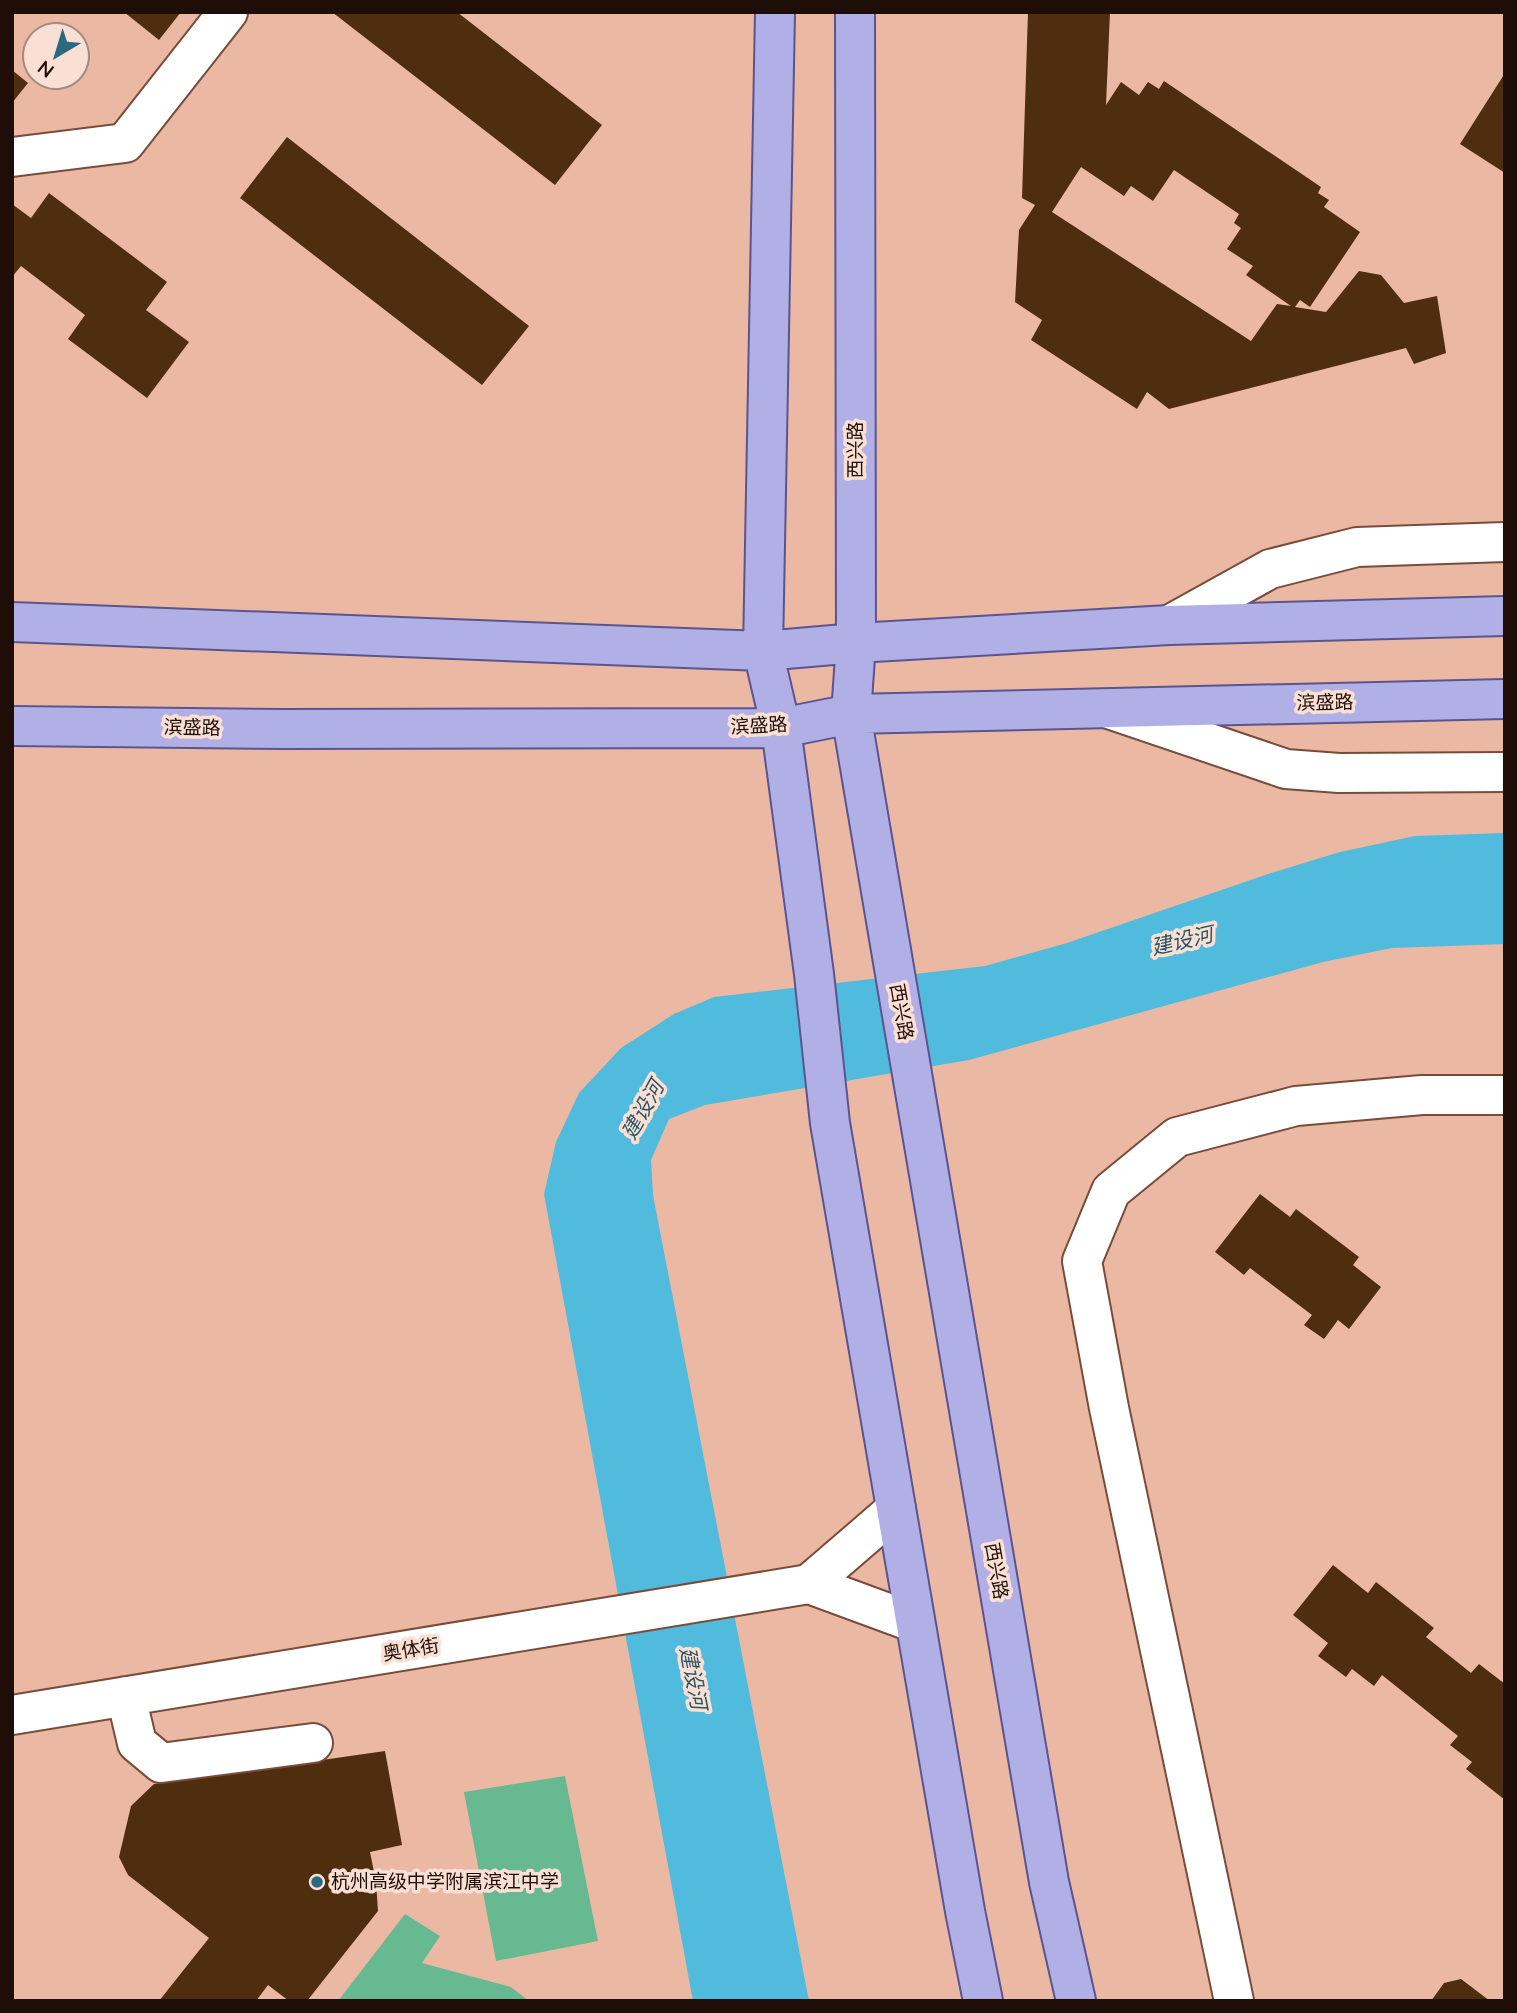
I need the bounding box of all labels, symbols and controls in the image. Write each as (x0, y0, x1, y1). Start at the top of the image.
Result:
north arrow (21, 21, 91, 91)
text: N (33, 54, 60, 83)
street label: 西兴路 (843, 421, 869, 479)
street label: 滨盛路 (1296, 690, 1354, 716)
street label: 滨盛路 (730, 712, 788, 740)
street label: 滨盛路 (163, 715, 221, 741)
water label: 建设河 (1148, 919, 1220, 962)
street label: 西兴路 (883, 982, 919, 1042)
water label: 建设河 (615, 1072, 672, 1144)
street label: 西兴路 (978, 1541, 1014, 1601)
street label: 奥体街 (381, 1633, 441, 1667)
water label: 建设河 (673, 1644, 714, 1716)
place label: 杭州高级中学附属滨江中学 (331, 1869, 559, 1895)
marker: 杭州高级中学附属滨江中学 (309, 1874, 325, 1890)

